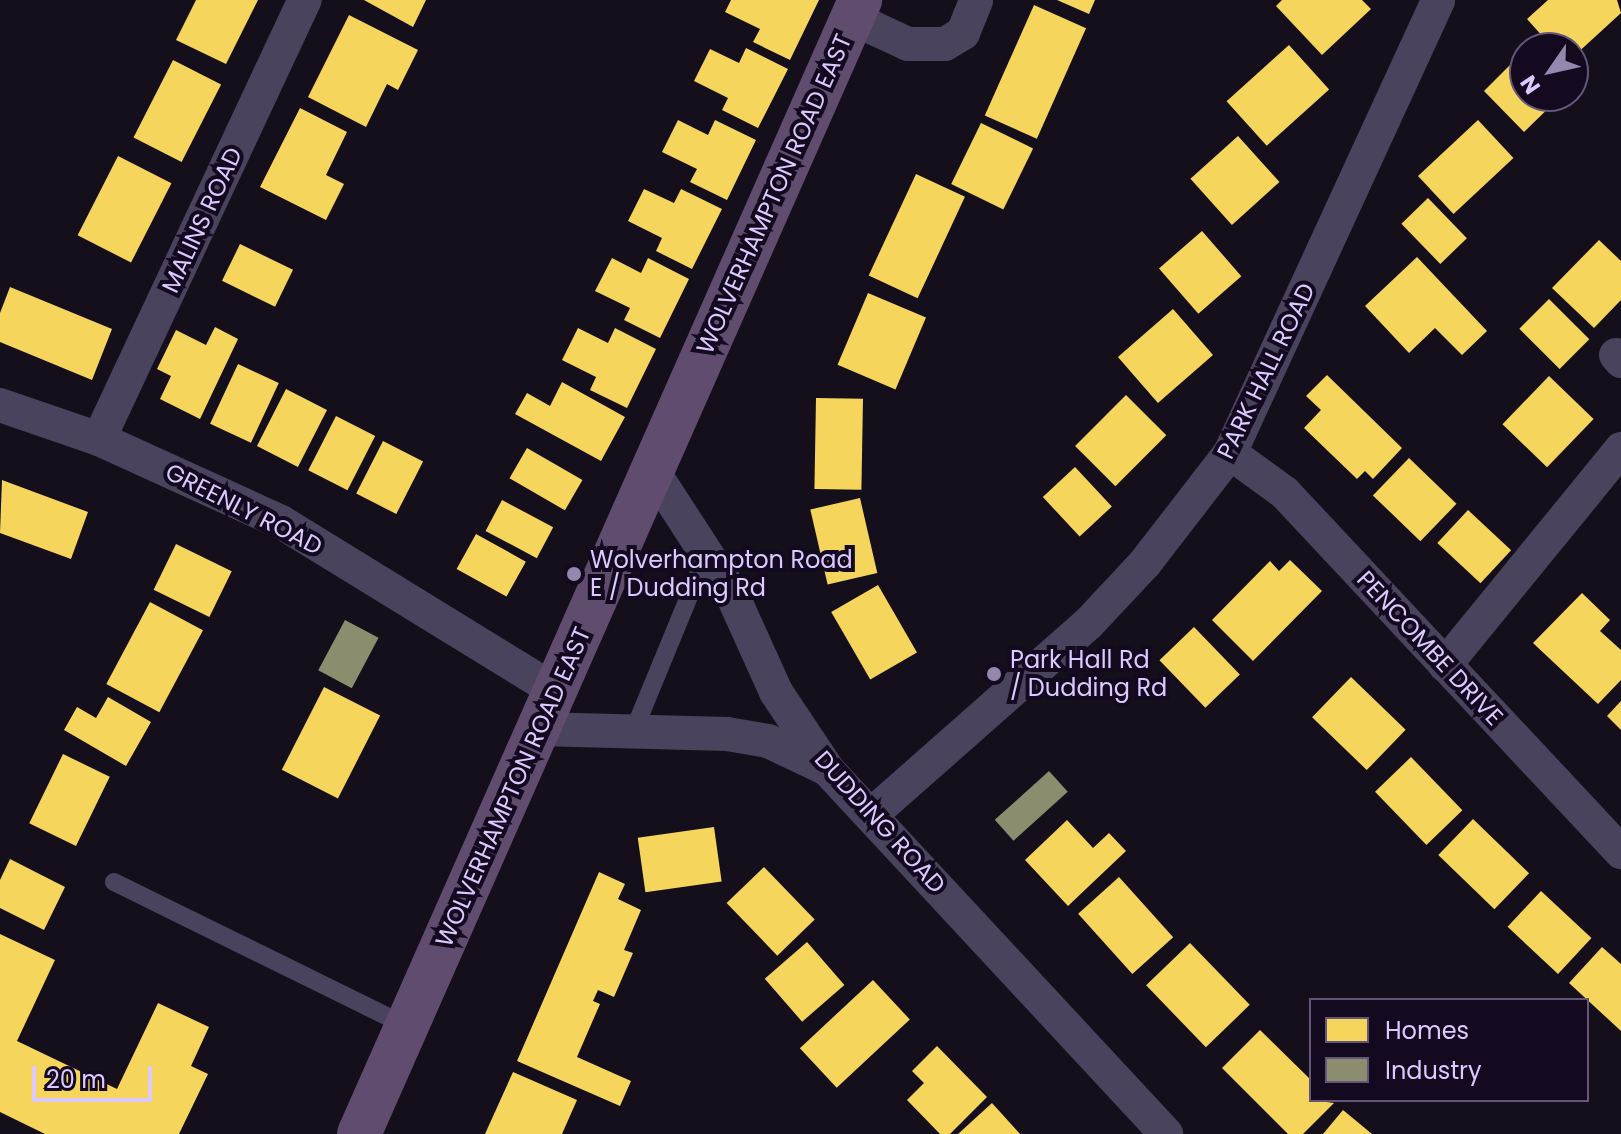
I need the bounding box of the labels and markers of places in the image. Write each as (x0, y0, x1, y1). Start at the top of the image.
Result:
place label: Wolverhampton Road E / Dudding Rd (590, 546, 853, 602)
marker: Wolverhampton Road E / Dudding Rd (565, 565, 583, 583)
place label: Park Hall Rd / Dudding Rd (1010, 646, 1167, 702)
marker: Park Hall Rd / Dudding Rd (985, 665, 1003, 683)

